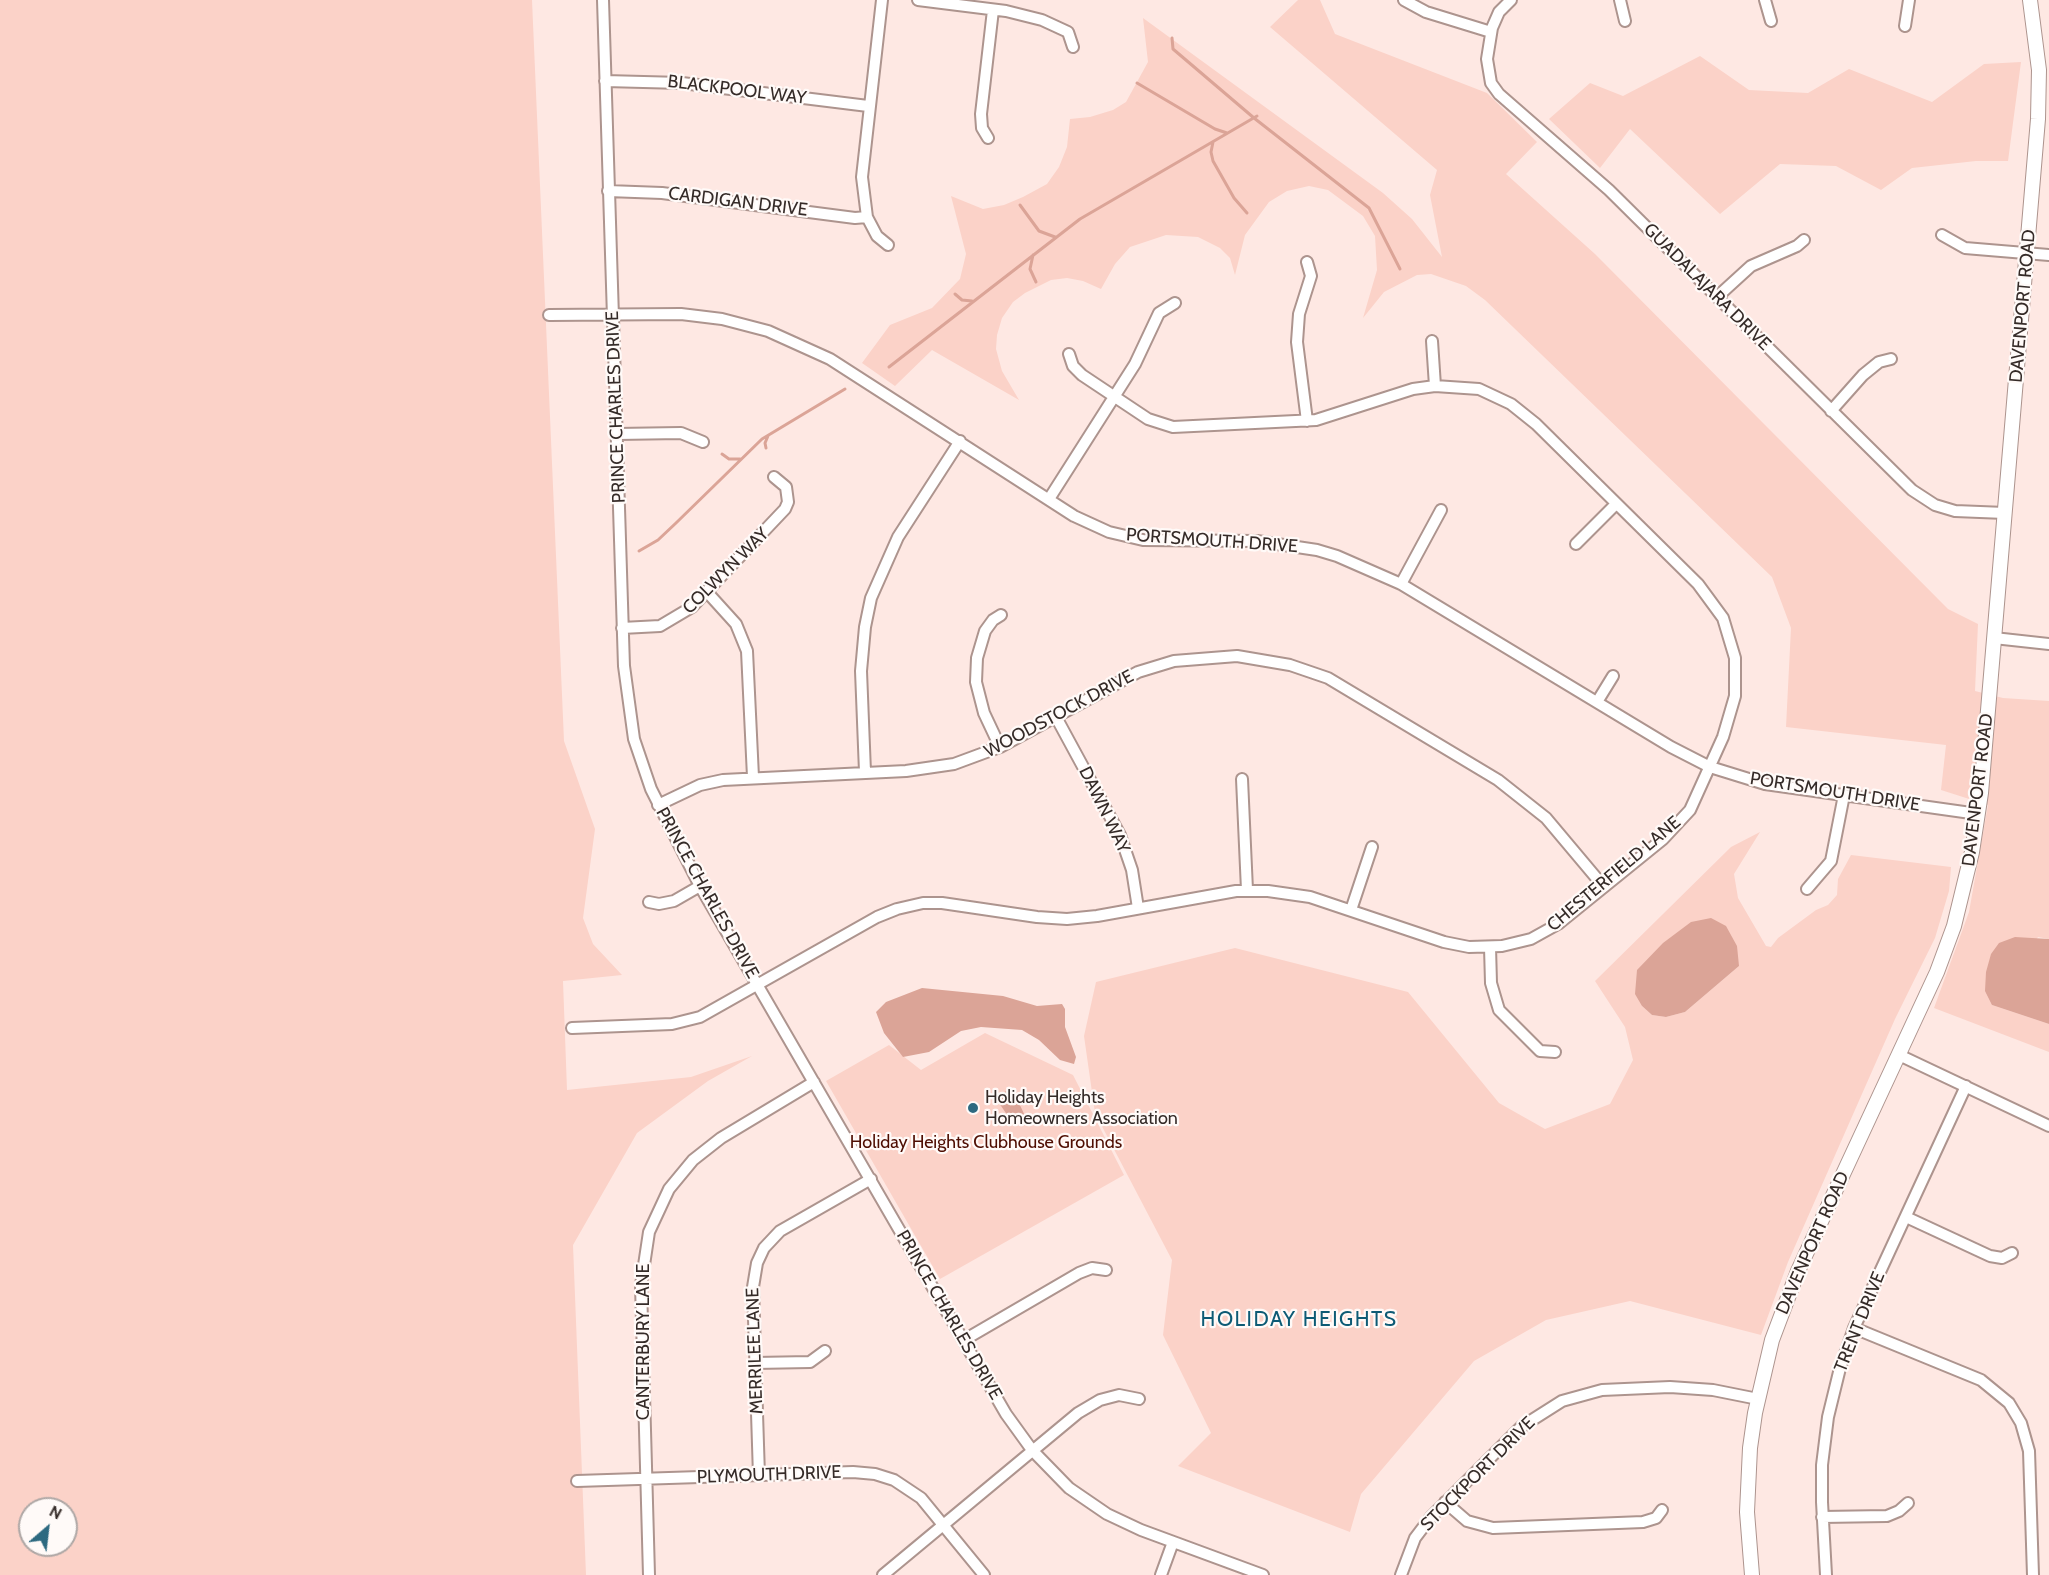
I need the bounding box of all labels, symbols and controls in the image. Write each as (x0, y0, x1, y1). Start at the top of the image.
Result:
street label: BLACKPOOL WAY (666, 71, 808, 109)
street label: CARDIGAN DRIVE (667, 183, 809, 221)
street label: GUADALAJARA DRIVE (1639, 219, 1775, 355)
street label: DAVENPORT ROAD (2006, 228, 2040, 384)
street label: PRINCE CHARLES DRIVE (602, 311, 630, 503)
street label: COLWYN WAY (678, 523, 774, 619)
street label: PORTSMOUTH DRIVE (1125, 524, 1299, 558)
street label: WOODSTOCK DRIVE (981, 665, 1137, 763)
street label: DAVENPORT ROAD (1958, 712, 1998, 868)
street label: DAWN WAY (1074, 763, 1134, 857)
street label: PORTSMOUTH DRIVE (1748, 768, 1922, 816)
street label: PRINCE CHARLES DRIVE (651, 804, 763, 982)
street label: CHESTERFIELD LANE (1543, 812, 1685, 936)
place label: Holiday Heights Homeowners Association (985, 1087, 1178, 1130)
marker: Holiday Heights Homeowners Association (966, 1101, 980, 1115)
park label: Holiday Heights Clubhouse Grounds (850, 1132, 1122, 1154)
street label: DAVENPORT ROAD (1772, 1168, 1854, 1318)
street label: PRINCE CHARLES DRIVE (892, 1226, 1006, 1404)
street label: CANTERBURY LANE (633, 1264, 655, 1420)
street label: TRENT DRIVE (1830, 1269, 1890, 1375)
street label: MERRILEE LANE (742, 1287, 768, 1415)
district label: HOLIDAY HEIGHTS (1201, 1307, 1397, 1333)
street label: STOCKPORT DRIVE (1416, 1412, 1540, 1536)
street label: PLYMOUTH DRIVE (696, 1462, 842, 1488)
north arrow (18, 1497, 78, 1557)
text: N (46, 1501, 65, 1523)

